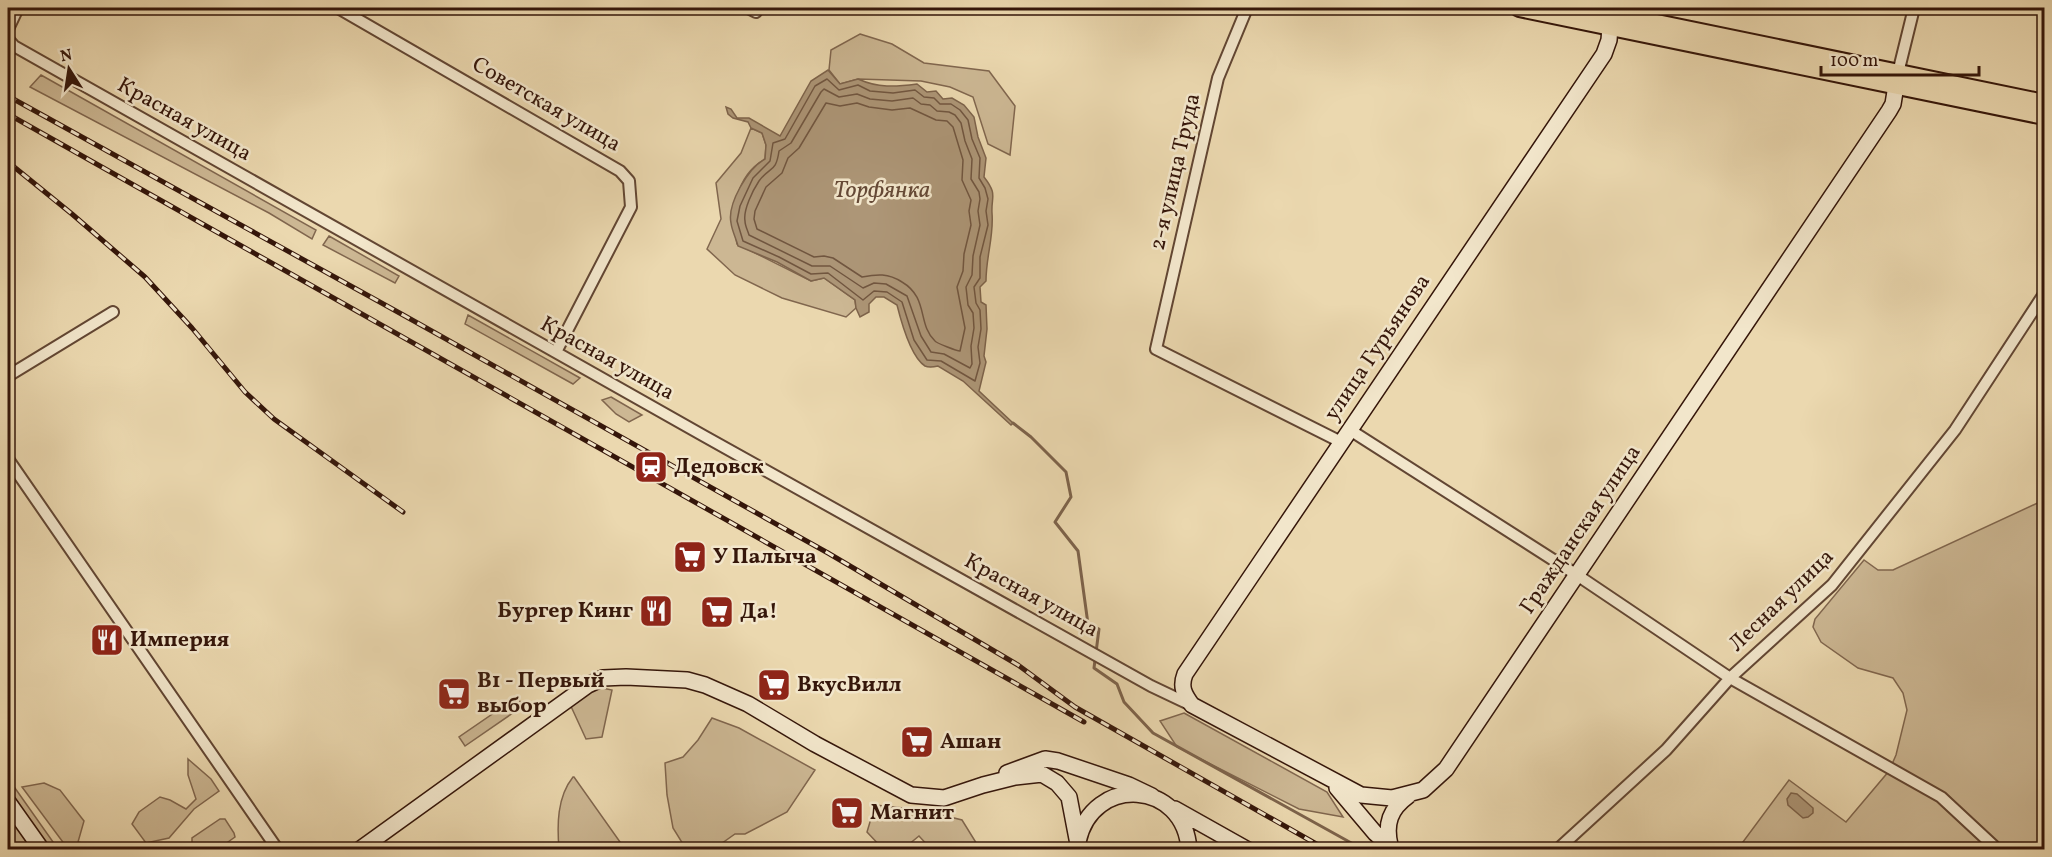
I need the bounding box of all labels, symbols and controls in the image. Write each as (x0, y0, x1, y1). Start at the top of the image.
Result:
north arrow (39, 39, 99, 99)
scale bar (1821, 39, 1978, 77)
text: N (58, 44, 75, 68)
text: 100 m (1830, 49, 1879, 74)
street label: Советская улица (466, 50, 626, 160)
street label: Красная улица (111, 70, 257, 170)
street label: 2-я улица Труда (1143, 90, 1209, 254)
water label: Торфянка (834, 174, 930, 208)
street label: улица Гурьянова (1317, 268, 1439, 428)
street label: Красная улица (534, 309, 680, 409)
street label: Гражданская улица (1513, 439, 1649, 621)
station icon: Дедовск (633, 449, 669, 485)
place label: Дедовск (674, 452, 764, 483)
supermarket icon: У Палыча (672, 539, 708, 575)
place label: У Палыча (713, 542, 817, 573)
street label: Лесная улица (1722, 543, 1842, 659)
street label: Красная улица (958, 546, 1104, 646)
restaurant icon: Бургер Кинг (638, 593, 674, 629)
supermarket icon: Да! (699, 594, 735, 630)
place label: Бургер Кинг (497, 596, 633, 627)
place label: Да! (740, 597, 778, 628)
restaurant icon: Империя (89, 622, 125, 658)
place label: Империя (130, 625, 229, 656)
place label: В1 - Первый выбор (477, 666, 605, 722)
supermarket icon: ВкусВилл (756, 667, 792, 703)
place label: ВкусВилл (797, 670, 902, 701)
supermarket icon: В1 - Первый выбор (436, 676, 472, 712)
supermarket icon: Ашан (899, 724, 935, 760)
place label: Ашан (940, 727, 1001, 758)
supermarket icon: Магнит (829, 795, 865, 831)
place label: Магнит (870, 798, 954, 829)

